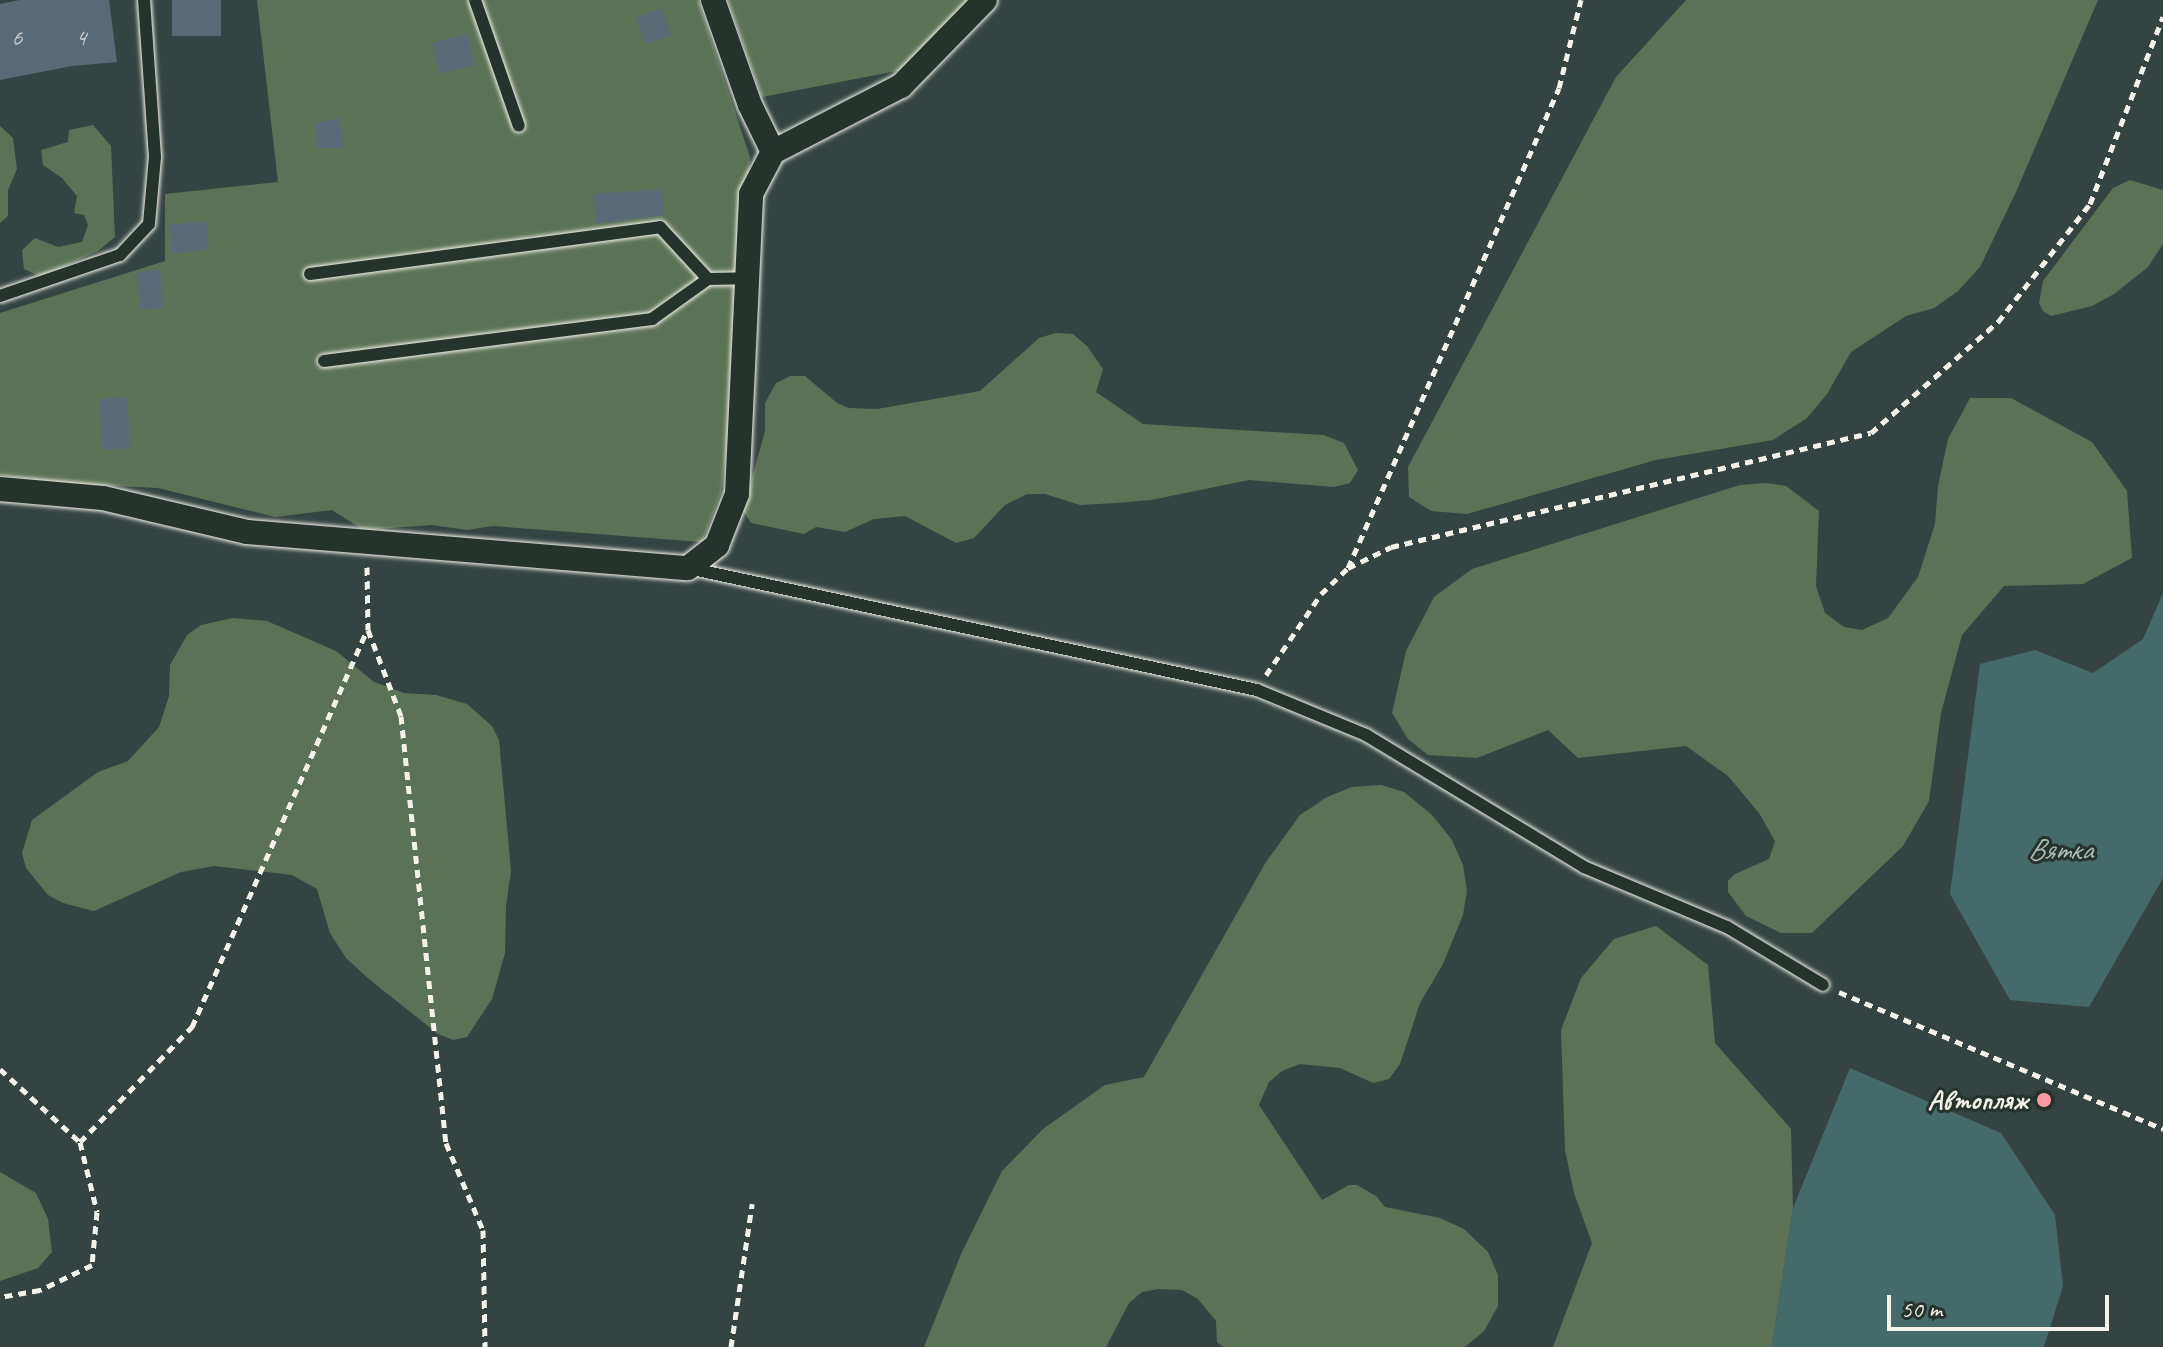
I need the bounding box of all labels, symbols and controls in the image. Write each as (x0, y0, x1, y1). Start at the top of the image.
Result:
house number: 6 (12, 24, 22, 52)
house number: 4 (76, 24, 86, 52)
water label: Вятка (2028, 831, 2092, 867)
place label: Автопляж (1928, 1083, 2028, 1117)
marker: Автопляж (2035, 1091, 2053, 1109)
scale bar (1891, 1279, 2113, 1329)
text: 50 m (1901, 1294, 1942, 1324)

